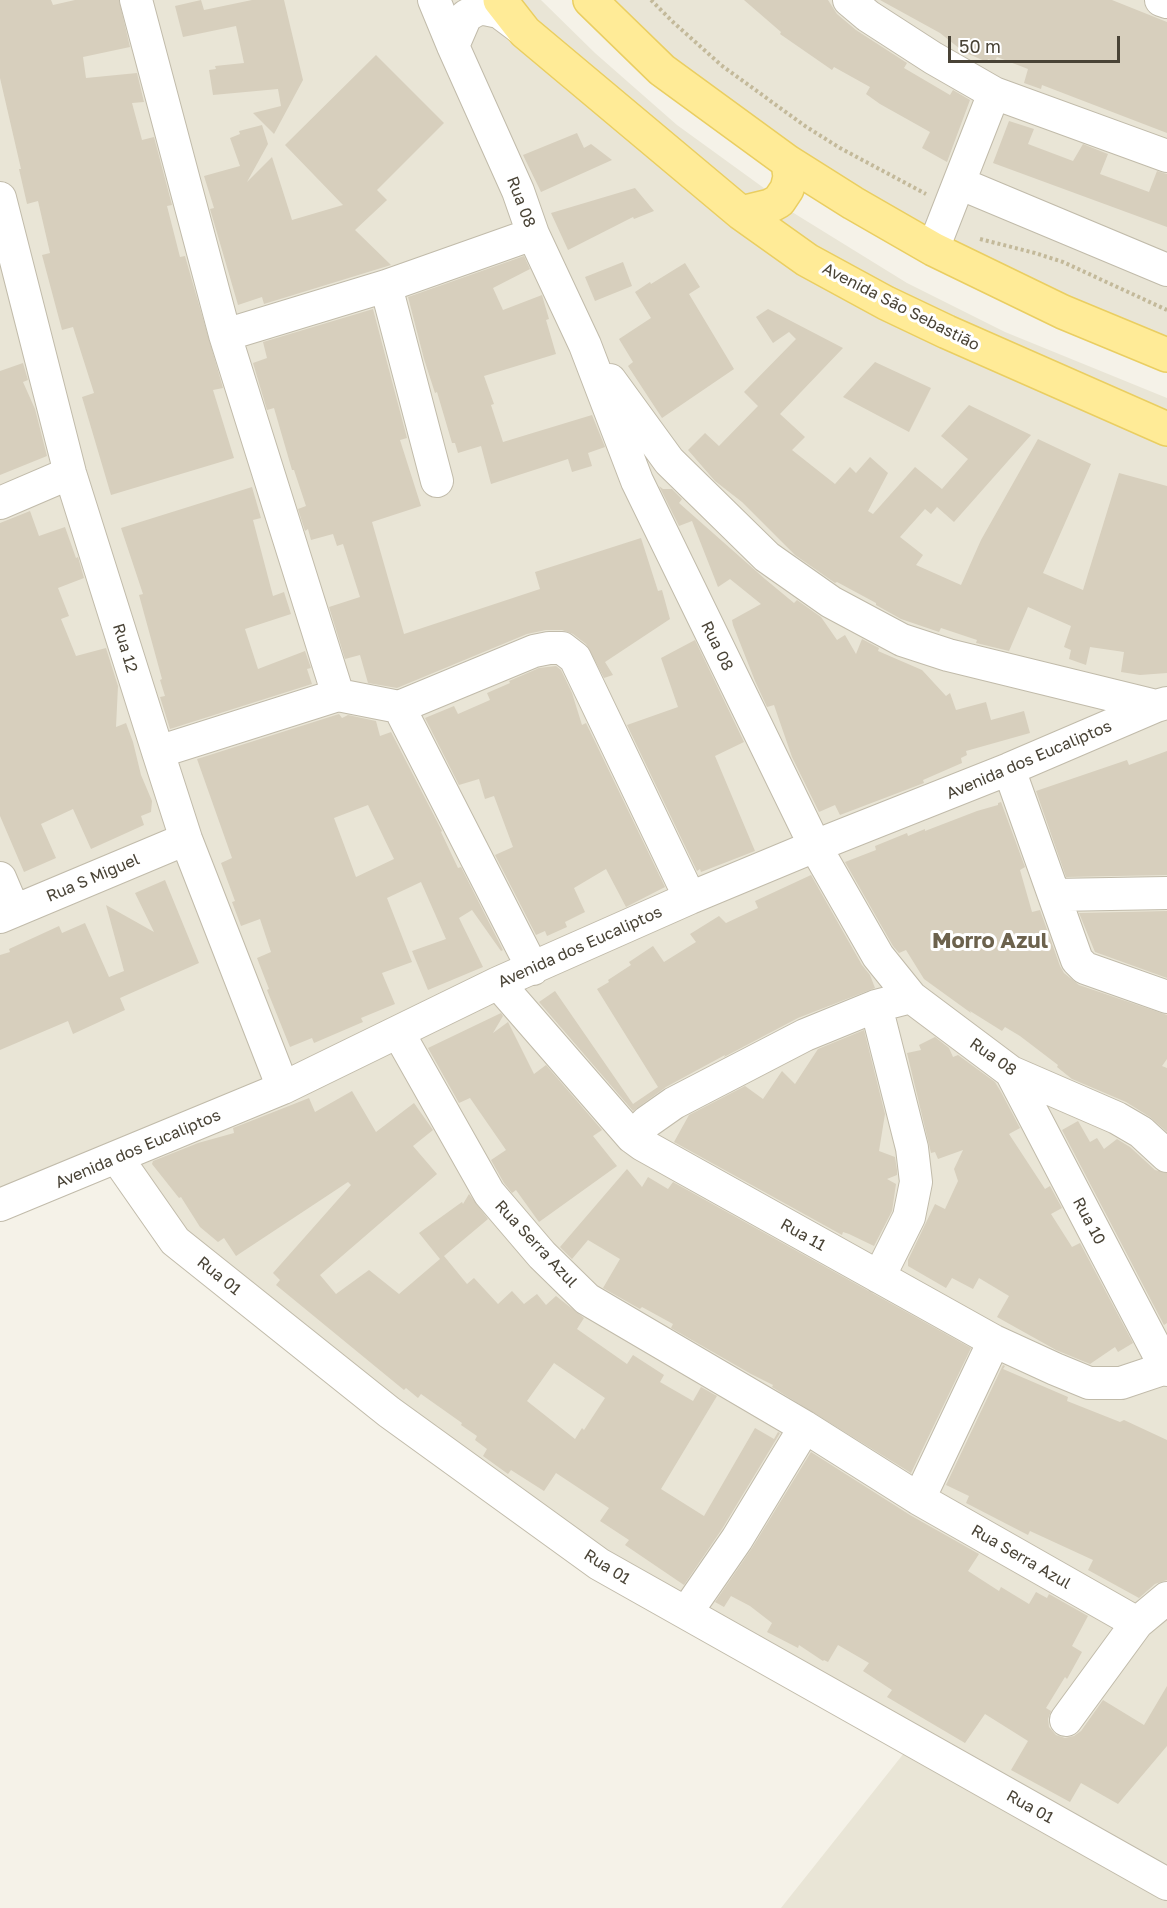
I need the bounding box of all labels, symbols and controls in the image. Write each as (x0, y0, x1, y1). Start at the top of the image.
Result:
scale bar (951, 24, 1124, 62)
text: 50 m (959, 35, 1001, 57)
street label: Rua 08 (503, 174, 539, 230)
street label: Avenida São Sebastião (819, 259, 983, 355)
street label: Rua 08 (697, 618, 737, 674)
street label: Rua 12 (108, 621, 142, 675)
street label: Avenida dos Eucaliptos (944, 716, 1114, 804)
street label: Rua S Miguel (43, 850, 143, 906)
street label: Avenida dos Eucaliptos (495, 902, 665, 992)
district label: Morro Azul (932, 928, 1048, 954)
street label: Rua 08 (966, 1034, 1020, 1080)
street label: Avenida dos Eucaliptos (53, 1105, 223, 1193)
street label: Rua 10 (1069, 1194, 1109, 1248)
street label: Rua Serra Azul (491, 1196, 581, 1292)
street label: Rua 11 (777, 1215, 829, 1255)
street label: Rua 01 (193, 1253, 245, 1299)
street label: Rua Serra Azul (968, 1521, 1074, 1593)
street label: Rua 01 (580, 1545, 634, 1589)
street label: Rua 01 (1003, 1786, 1057, 1828)

